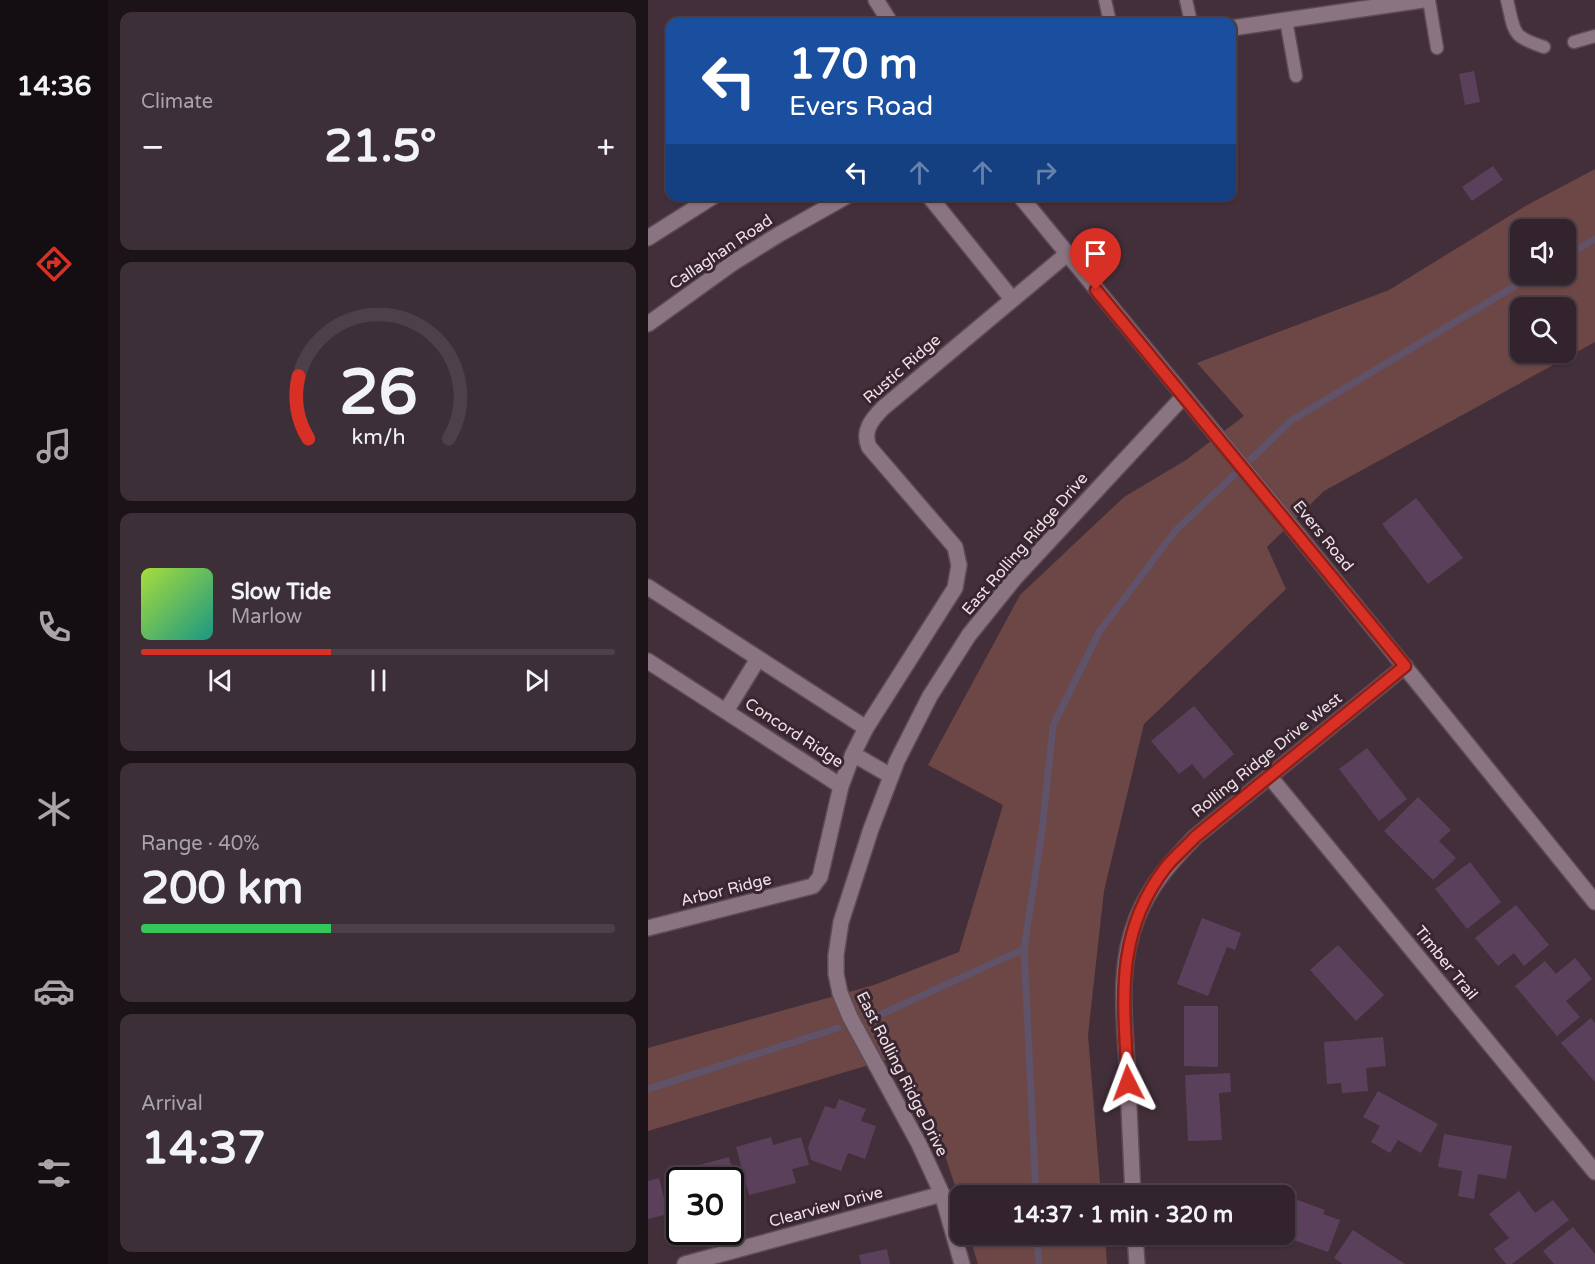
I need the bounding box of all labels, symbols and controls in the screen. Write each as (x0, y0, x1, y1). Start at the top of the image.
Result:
text: 170 m (789, 39, 918, 90)
icon: left (690, 42, 768, 120)
text: 14:36 (17, 70, 91, 103)
text: Climate (141, 90, 213, 114)
text: Evers Road (789, 90, 933, 123)
text: 21.5° (324, 120, 437, 174)
text: − (141, 128, 165, 167)
text: + (596, 128, 615, 167)
icon: left (840, 156, 873, 189)
icon: ahead (903, 156, 936, 189)
icon: ahead (966, 156, 999, 189)
icon: right (1029, 156, 1062, 189)
street label: Callaghan Road (666, 210, 776, 294)
map controls (1510, 219, 1576, 363)
button: sound (1510, 219, 1576, 285)
pin (1070, 228, 1121, 290)
icon: arrive (1079, 237, 1112, 270)
icon: directions (33, 243, 75, 285)
button: search (1510, 297, 1576, 363)
street label: Rustic Ridge (859, 330, 945, 408)
text: 26 (339, 356, 417, 431)
text: km/h (351, 424, 405, 450)
icon: music (33, 425, 75, 467)
street label: East Rolling Ridge Drive (958, 469, 1092, 619)
street label: Evers Road (1288, 496, 1358, 576)
text: Slow Tide (231, 579, 331, 605)
text: Marlow (231, 605, 302, 629)
icon: phone (33, 606, 75, 648)
icon: previous (204, 664, 237, 697)
icon: pause (362, 664, 395, 697)
icon: next (520, 664, 553, 697)
street label: Rolling Ridge Drive West (1188, 688, 1346, 822)
street label: Concord Ridge (741, 694, 847, 772)
icon: climate (33, 788, 75, 830)
text: Range · 40% (141, 832, 260, 856)
text: 200 km (141, 862, 303, 916)
street label: Arbor Ridge (679, 869, 773, 911)
street label: Timber Trail (1410, 922, 1482, 1004)
icon: car (33, 970, 75, 1012)
street label: East Rolling Ridge Drive (852, 988, 952, 1160)
position arrow (1096, 1051, 1160, 1115)
text: Arrival (141, 1092, 203, 1116)
text: 14:37 (141, 1122, 266, 1176)
icon: filters (33, 1152, 75, 1194)
speed limit sign: 30 (666, 1167, 744, 1245)
street label: Clearview Drive (767, 1182, 885, 1232)
text: 14:37 · 1 min · 320 m (1012, 1202, 1233, 1228)

